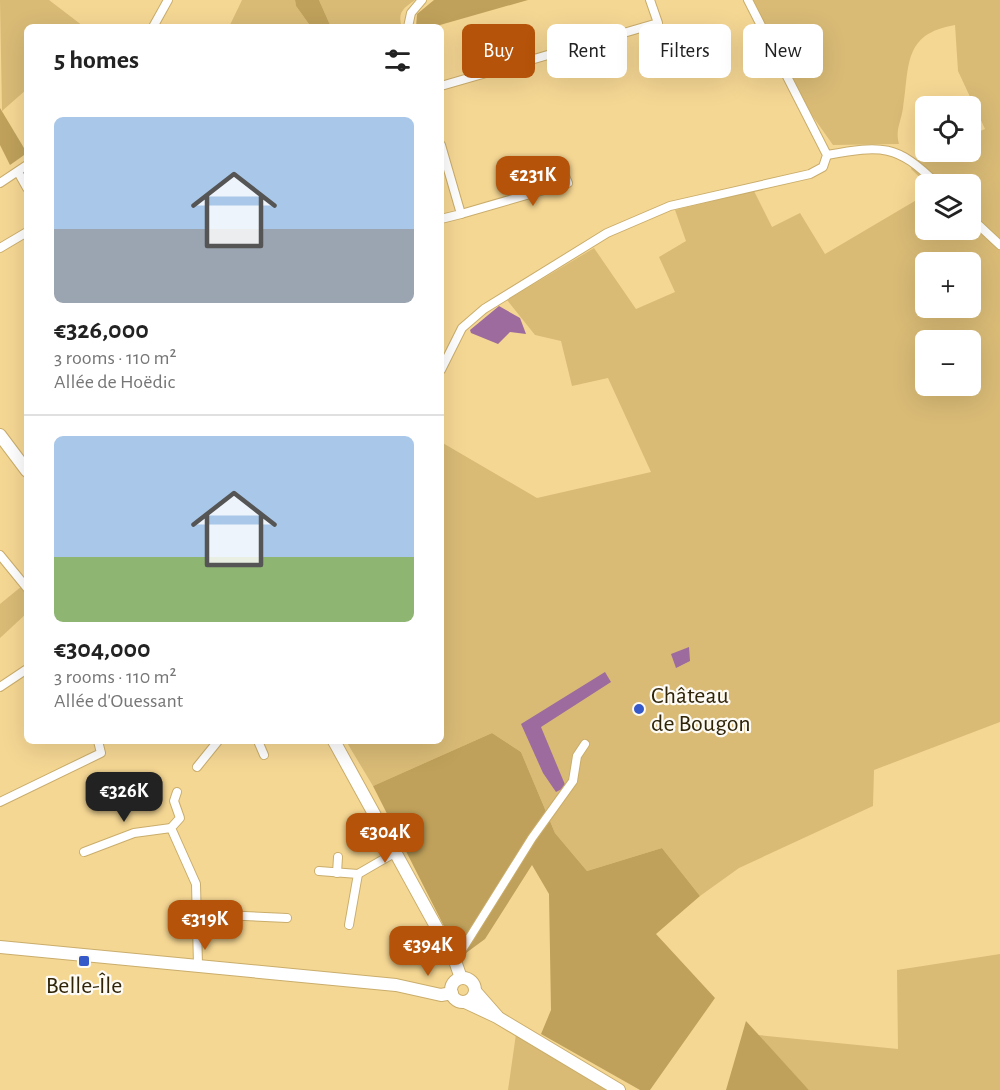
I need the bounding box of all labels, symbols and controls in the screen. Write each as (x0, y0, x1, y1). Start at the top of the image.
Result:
chip: Buy (462, 24, 535, 78)
chip: Rent (547, 24, 627, 78)
chip: Filters (639, 24, 731, 78)
chip: New (743, 24, 823, 78)
icon: filters (381, 44, 414, 77)
text: 5 homes (54, 47, 139, 73)
map controls (915, 96, 981, 396)
button: locate (915, 96, 981, 162)
icon: home (180, 156, 288, 264)
pin: €231K (491, 156, 575, 207)
text: €231K (510, 165, 556, 185)
button: layers (915, 174, 981, 240)
button: + (915, 252, 981, 318)
text: €326,000 (54, 317, 149, 343)
button: − (915, 330, 981, 396)
text: 3 rooms · 110 m² (54, 348, 177, 368)
text: Allée de Hoëdic (54, 372, 175, 392)
icon: home (180, 475, 288, 583)
text: €304,000 (54, 636, 151, 662)
text: 3 rooms · 110 m² (54, 667, 177, 687)
place label: Château de Bougon (651, 684, 751, 736)
text: Allée d'Ouessant (54, 691, 183, 711)
marker: Château de Bougon (632, 702, 646, 716)
pin: €326K (82, 772, 166, 823)
text: €326K (100, 781, 148, 801)
pin: €304K (343, 813, 427, 864)
text: €304K (360, 822, 410, 842)
pin: €319K (163, 900, 247, 951)
text: €319K (182, 909, 228, 929)
pin: €394K (386, 926, 470, 977)
text: €394K (403, 935, 453, 955)
marker: Belle-Île (77, 954, 91, 968)
place label: Belle-Île (46, 972, 122, 998)

